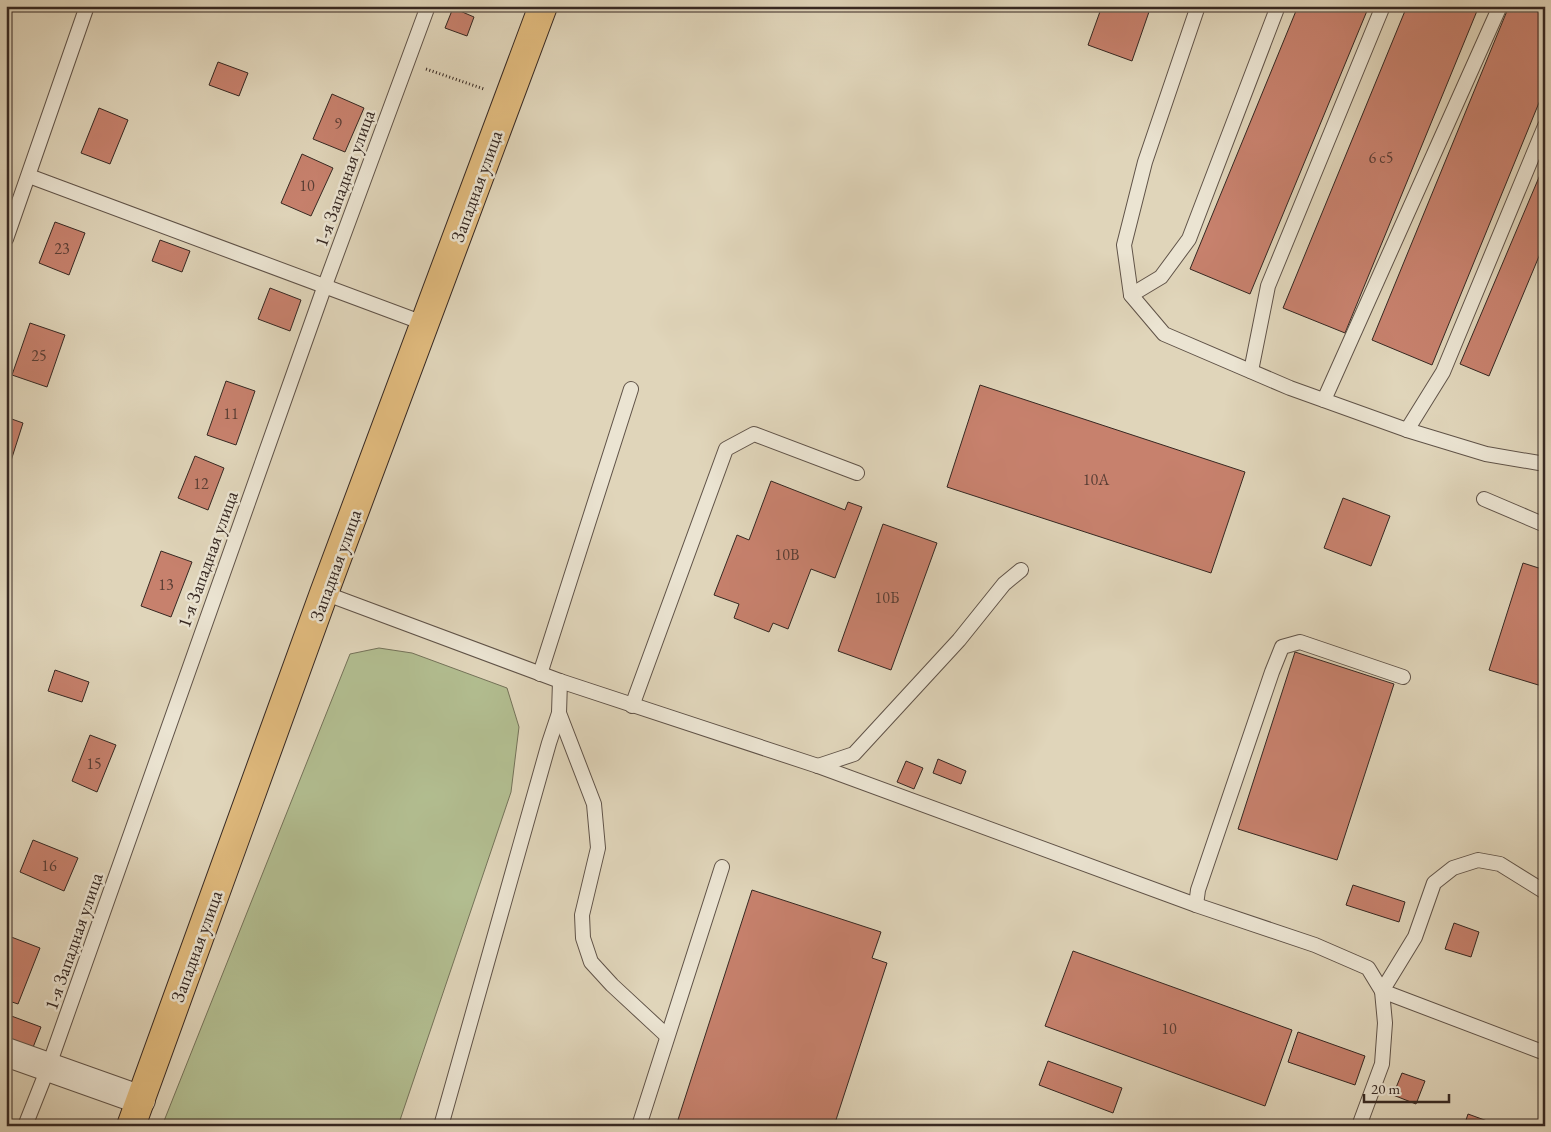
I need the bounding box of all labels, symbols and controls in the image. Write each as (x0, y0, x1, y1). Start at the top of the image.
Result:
street label: 1-я Западная улица (308, 106, 381, 250)
house number: 9 (334, 113, 342, 134)
street label: Западная улица (445, 126, 508, 246)
house number: 6 с5 (1368, 147, 1394, 168)
house number: 10 (299, 175, 315, 196)
house number: 23 (54, 238, 70, 259)
house number: 25 (31, 345, 47, 366)
house number: 11 (223, 403, 239, 424)
house number: 10А (1083, 469, 1110, 490)
house number: 12 (193, 473, 209, 494)
street label: 1-я Западная улица (171, 487, 244, 631)
street label: Западная улица (304, 505, 367, 625)
house number: 10В (775, 544, 799, 565)
house number: 13 (158, 574, 174, 595)
house number: 10Б (875, 587, 899, 608)
house number: 15 (86, 753, 102, 774)
house number: 16 (41, 855, 57, 876)
street label: 1-я Западная улица (38, 869, 109, 1013)
street label: Западная улица (165, 886, 228, 1006)
house number: 10 (1161, 1018, 1177, 1039)
scale bar (1364, 1072, 1448, 1104)
text: 20 m (1371, 1079, 1400, 1098)

